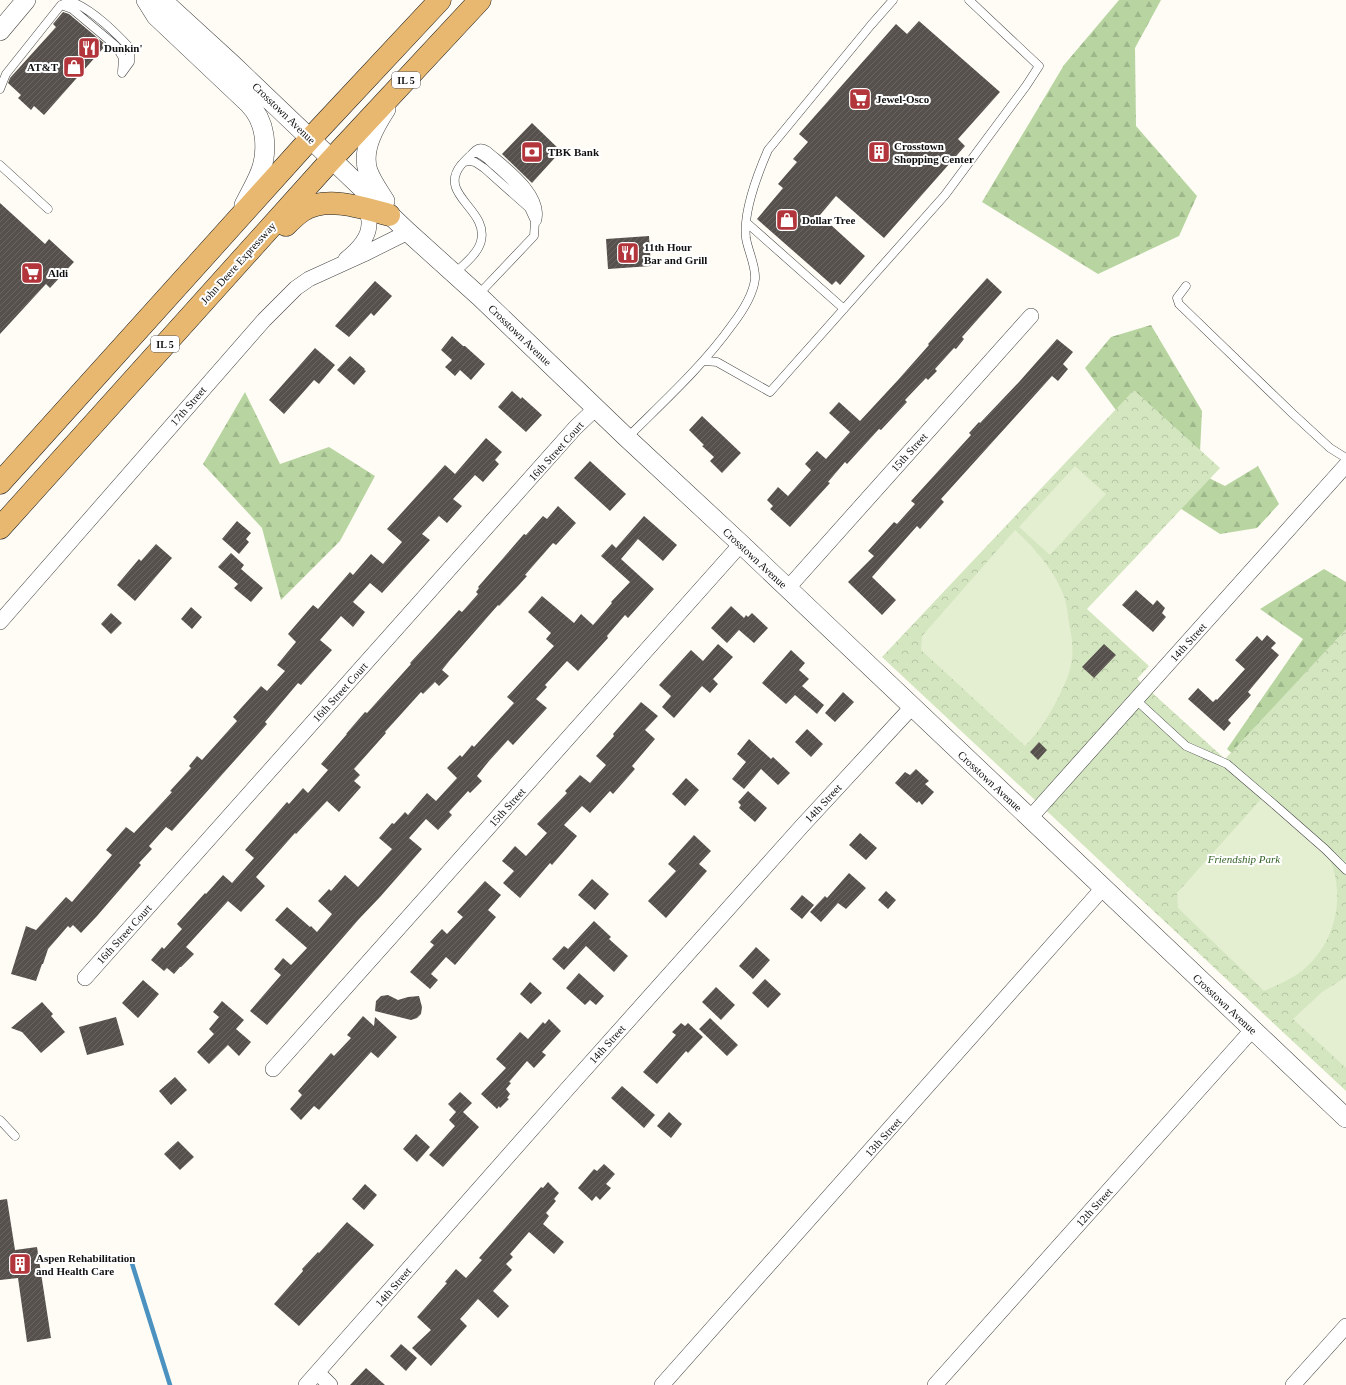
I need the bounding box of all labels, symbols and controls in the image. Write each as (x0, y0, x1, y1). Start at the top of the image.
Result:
restaurant icon: Dunkin' (76, 35, 102, 61)
place label: Dunkin' (104, 42, 143, 54)
shop icon: AT&T (61, 54, 87, 80)
place label: AT&T (27, 61, 59, 73)
road number: IL 5 (392, 72, 420, 88)
street label: Crosstown Avenue (250, 80, 318, 146)
supermarket icon: Jewel-Osco (847, 86, 873, 112)
place label: Jewel-Osco (876, 93, 930, 105)
bank icon: TBK Bank (519, 139, 545, 165)
building icon: Crosstown Shopping Center (866, 139, 892, 165)
place label: Crosstown Shopping Center (894, 140, 974, 165)
place label: TBK Bank (548, 146, 600, 158)
shop icon: Dollar Tree (774, 207, 800, 233)
place label: Dollar Tree (802, 214, 855, 226)
street label: John Deere Expressway (198, 219, 278, 306)
restaurant icon: 11th Hour Bar and Grill (615, 240, 641, 266)
place label: 11th Hour Bar and Grill (644, 241, 707, 266)
supermarket icon: Aldi (19, 260, 45, 286)
place label: Aldi (48, 267, 68, 279)
street label: Crosstown Avenue (486, 302, 554, 368)
road number: IL 5 (151, 336, 179, 352)
street label: 17th Street (168, 384, 208, 428)
street label: 16th Street Court (526, 419, 586, 483)
street label: 15th Street (888, 430, 930, 474)
street label: Crosstown Avenue (721, 525, 789, 591)
street label: 14th Street (1167, 620, 1209, 664)
street label: 16th Street Court (310, 660, 370, 724)
street label: Crosstown Avenue (956, 748, 1024, 814)
street label: 14th Street (802, 781, 844, 825)
street label: 15th Street (486, 785, 528, 829)
park label: Friendship Park (1207, 853, 1281, 865)
street label: 16th Street Court (94, 902, 154, 966)
street label: Crosstown Avenue (1191, 971, 1259, 1037)
street label: 14th Street (586, 1022, 628, 1066)
street label: 13th Street (862, 1115, 904, 1159)
street label: 12th Street (1073, 1185, 1115, 1229)
building icon: Aspen Rehabilitation and Health Care (7, 1251, 33, 1277)
place label: Aspen Rehabilitation and Health Care (36, 1252, 135, 1277)
street label: 14th Street (373, 1265, 413, 1309)

